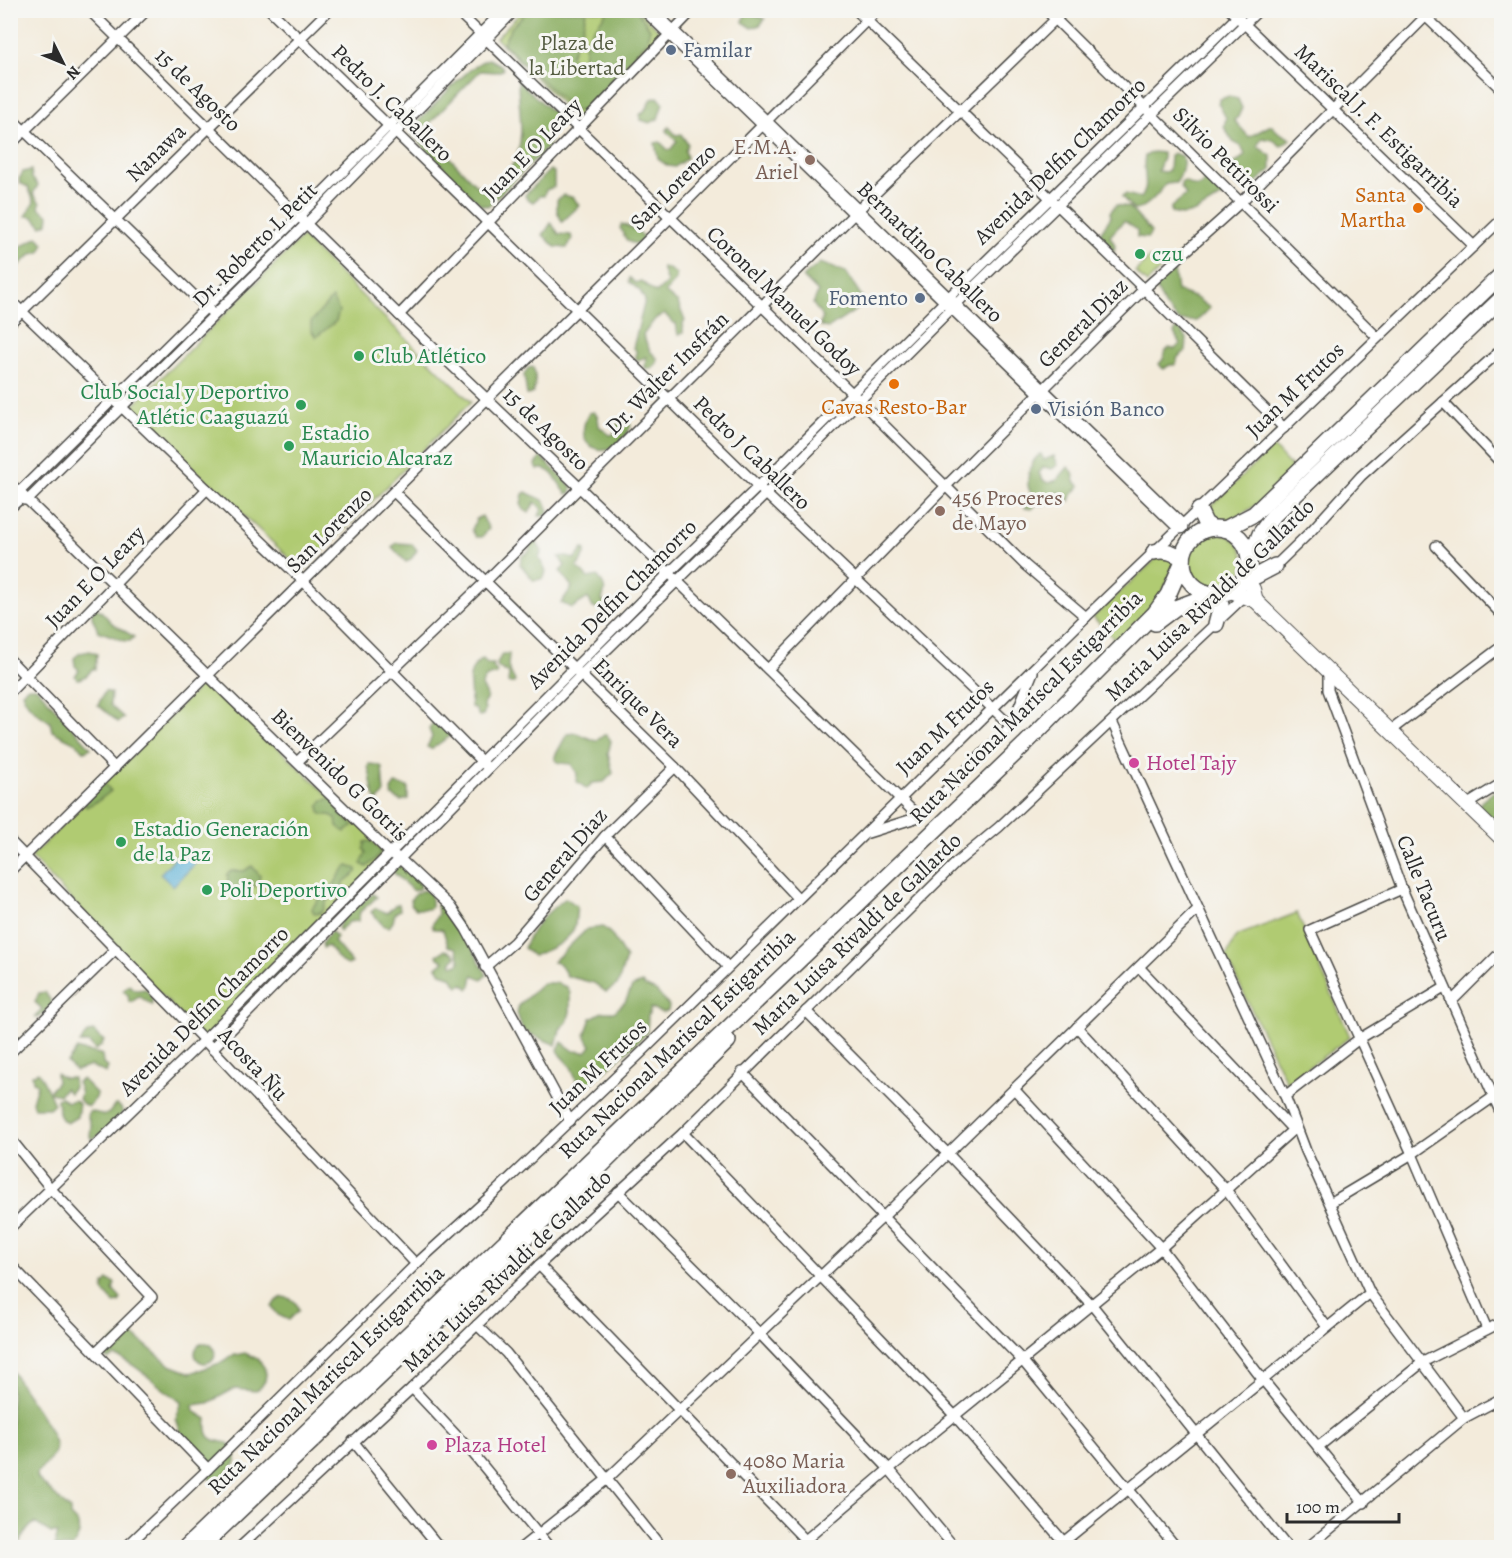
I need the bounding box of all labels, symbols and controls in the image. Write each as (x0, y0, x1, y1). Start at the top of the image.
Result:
park label: Plaza de la Libertad (529, 28, 625, 83)
north arrow (33, 33, 93, 93)
place label: Familar (683, 35, 752, 65)
street label: Pedro J. Caballero (325, 37, 459, 169)
street label: Mariscal J. F. Estigarribia (1288, 37, 1471, 215)
street label: 15 de Agosto (148, 41, 248, 139)
marker: Familar (664, 43, 678, 57)
text: N (61, 61, 85, 85)
street label: Avenida Delfin Chamorro (966, 71, 1153, 252)
street label: Juan E O Leary (475, 91, 589, 207)
street label: Silvio Pettirossi (1166, 100, 1286, 220)
street label: Nanawa (119, 116, 193, 189)
place label: E.M.A. Ariel (733, 132, 798, 187)
street label: San Lorenzo (623, 137, 723, 237)
marker: E.M.A. Ariel (803, 153, 817, 167)
street label: Bernardino Caballero (850, 174, 1010, 330)
street label: Dr. Roberto L Petit (186, 176, 324, 314)
place label: Santa Martha (1340, 180, 1407, 235)
marker: Santa Martha (1411, 201, 1425, 215)
street label: Coronel Manuel Godoy (700, 219, 868, 383)
place label: czu (1152, 239, 1183, 269)
marker: czu (1133, 247, 1147, 261)
street label: General Diaz (1031, 271, 1135, 375)
place label: Fomento (828, 283, 908, 313)
marker: Fomento (913, 291, 927, 305)
street label: Dr. Walter Insfrán (599, 305, 735, 441)
street label: Juan M Frutos (1239, 335, 1351, 445)
place label: Club Atlético (371, 341, 486, 371)
marker: Club Atlético (352, 349, 366, 363)
place label: Club Social y Deportivo Atlétic Caaguazú (80, 377, 289, 432)
marker: Cavas Resto-Bar (887, 377, 901, 391)
street label: 15 de Agosto (496, 380, 596, 478)
street label: Pedro J Caballero (687, 389, 818, 517)
place label: Cavas Resto-Bar (821, 392, 967, 422)
place label: Visión Banco (1047, 394, 1165, 424)
marker: Club Social y Deportivo Atlétic Caaguazú (294, 398, 308, 412)
marker: Visión Banco (1029, 402, 1043, 416)
place label: Estadio Mauricio Alcaraz (301, 418, 453, 473)
marker: Estadio Mauricio Alcaraz (282, 439, 296, 453)
street label: San Lorenzo (279, 480, 379, 580)
place label: 456 Proceres de Mayo (952, 483, 1063, 538)
street label: Maria Luisa Rivaldi de Gallardo (1099, 492, 1321, 708)
marker: 456 Proceres de Mayo (933, 504, 947, 518)
street label: Avenida Delfin Chamorro (520, 512, 704, 696)
street label: Juan E O Leary (38, 519, 152, 635)
street label: Ruta Nacional Mariscal Estigarribia (903, 583, 1150, 830)
street label: Enrique Vera (586, 651, 690, 755)
street label: Juan M Frutos (889, 672, 1001, 782)
street label: Bienvenido G Gotris (265, 702, 415, 848)
place label: Hotel Tajy (1146, 748, 1237, 778)
marker: Hotel Tajy (1127, 756, 1141, 770)
street label: General Diaz (516, 801, 614, 909)
place label: Estadio Generación de la Paz (133, 814, 309, 869)
street label: Maria Luisa Rivaldi de Gallardo (746, 826, 968, 1042)
street label: Calle Tacuru (1389, 831, 1459, 945)
marker: Estadio Generación de la Paz (114, 835, 128, 849)
place label: Poli Deportivo (219, 875, 347, 905)
marker: Poli Deportivo (200, 883, 214, 897)
street label: Avenida Delfin Chamorro (112, 919, 296, 1103)
street label: Ruta Nacional Mariscal Estigarribia (552, 922, 803, 1166)
street label: Juan M Frutos (542, 1012, 654, 1122)
street label: Acosta Ñu (210, 1020, 295, 1108)
street label: Maria Luisa Rivaldi de Gallardo (396, 1163, 618, 1379)
street label: Ruta Nacional Mariscal Estigarribia (201, 1258, 452, 1502)
place label: Plaza Hotel (444, 1430, 546, 1460)
marker: Plaza Hotel (425, 1438, 439, 1452)
place label: 4080 Maria Auxiliadora (742, 1446, 848, 1501)
marker: 4080 Maria Auxiliadora (724, 1467, 738, 1481)
scale bar (1287, 1486, 1400, 1524)
text: 100 m (1296, 1495, 1340, 1519)

